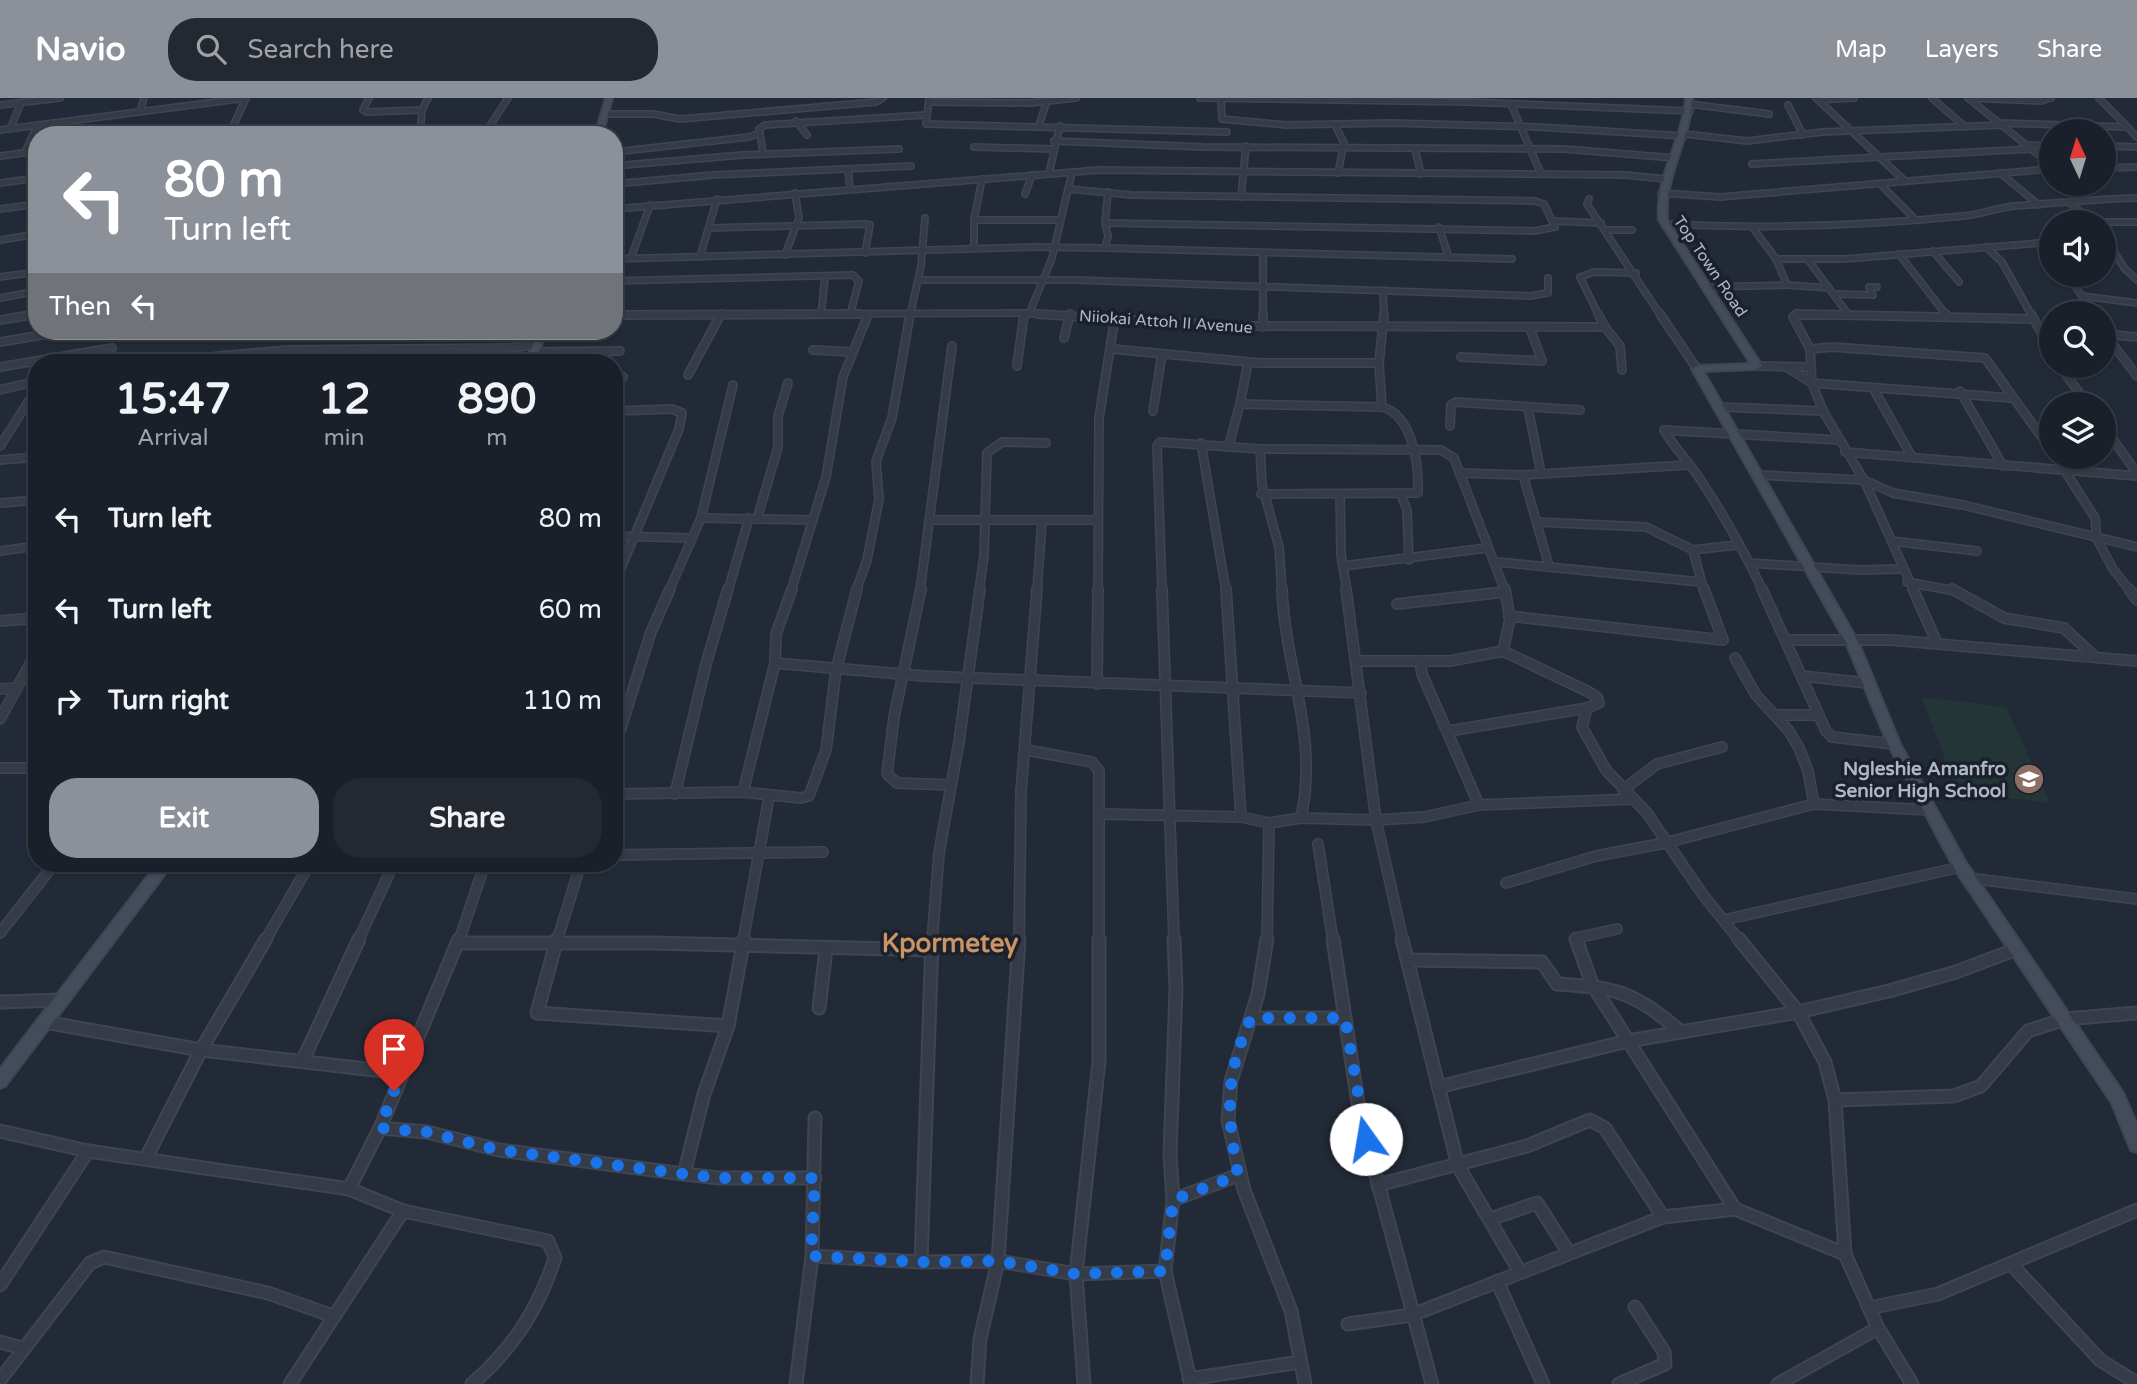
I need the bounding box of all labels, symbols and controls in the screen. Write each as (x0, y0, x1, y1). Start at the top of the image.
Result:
search box (168, 18, 658, 81)
text: Navio (35, 30, 126, 69)
icon: search (192, 30, 230, 68)
text: Search here (248, 34, 394, 65)
text: Map (1835, 35, 1887, 64)
text: Layers (1925, 35, 1999, 64)
text: Share (2037, 35, 2102, 64)
north arrow (2039, 119, 2116, 196)
map controls (2039, 119, 2116, 469)
text: 80 m (164, 151, 283, 210)
icon: left (49, 154, 140, 245)
button: sound (2039, 210, 2116, 287)
text: Turn left (164, 211, 291, 249)
street label: Top Town Road (1669, 212, 1751, 321)
icon: left (125, 287, 163, 325)
text: Then (49, 291, 111, 322)
button: search (2039, 301, 2116, 378)
street label: Niiokai Attoh II Avenue (1078, 306, 1253, 338)
text: 15:47 (115, 374, 231, 425)
text: 12 (318, 374, 371, 425)
text: 890 (457, 374, 536, 425)
button: layers (2039, 392, 2116, 469)
text: Arrival (137, 424, 208, 452)
text: min (324, 424, 365, 452)
text: m (486, 424, 507, 452)
icon: left (49, 500, 87, 538)
text: Turn left (108, 503, 211, 534)
text: 80 m (539, 503, 602, 534)
icon: left (49, 591, 87, 629)
text: Turn left (108, 594, 211, 625)
text: 60 m (539, 594, 602, 625)
icon: right (49, 682, 87, 720)
text: Turn right (108, 685, 229, 716)
text: 110 m (522, 685, 602, 716)
place label: Ngleshie Amanfro Senior High School (1835, 758, 2006, 803)
school or university icon: Ngleshie Amanfro Senior High School (2012, 762, 2046, 796)
button: Exit (49, 778, 319, 858)
button: Share (333, 778, 602, 858)
district label: Kpormetey (882, 928, 1018, 959)
pin (364, 1019, 424, 1091)
icon: arrive (375, 1030, 413, 1068)
position arrow (1329, 1102, 1403, 1176)

